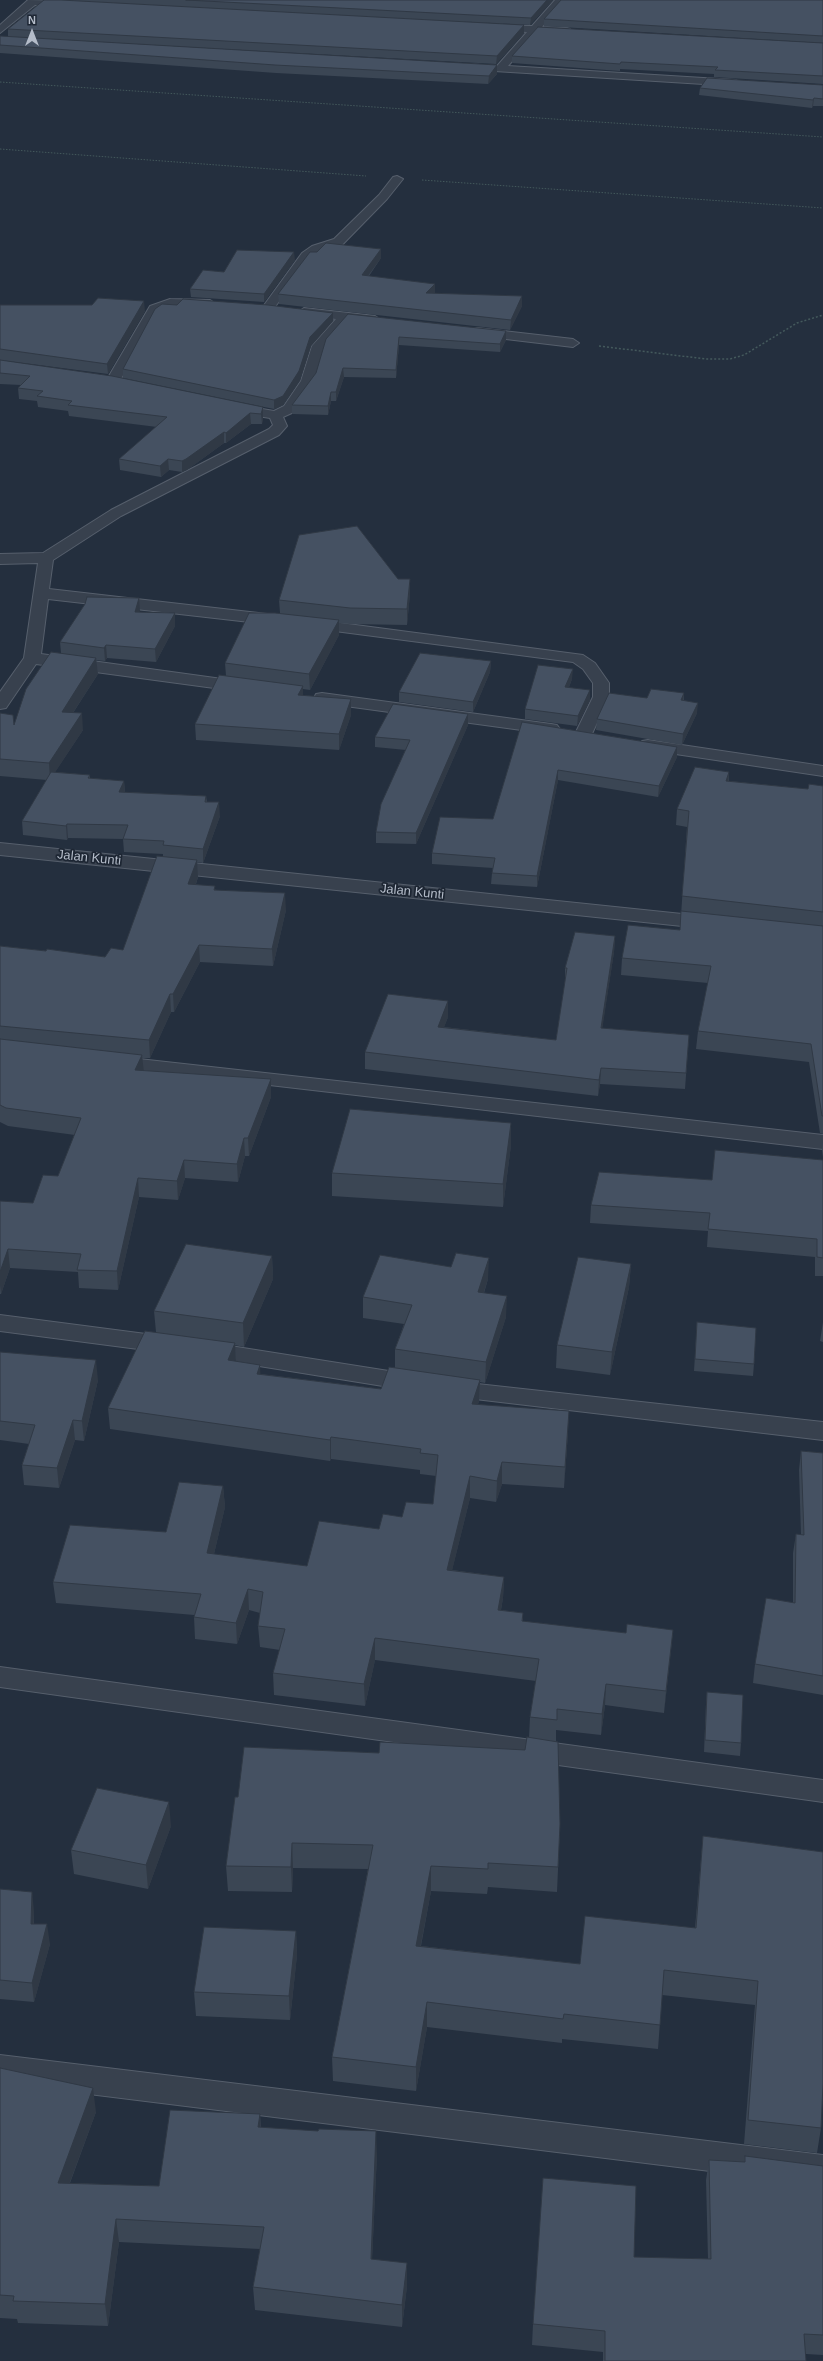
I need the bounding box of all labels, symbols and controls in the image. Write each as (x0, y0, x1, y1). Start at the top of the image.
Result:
north arrow (12, 12, 52, 52)
text: N (28, 14, 36, 26)
street label: Jalan Kunti (56, 847, 122, 869)
street label: Jalan Kunti (379, 881, 445, 903)

